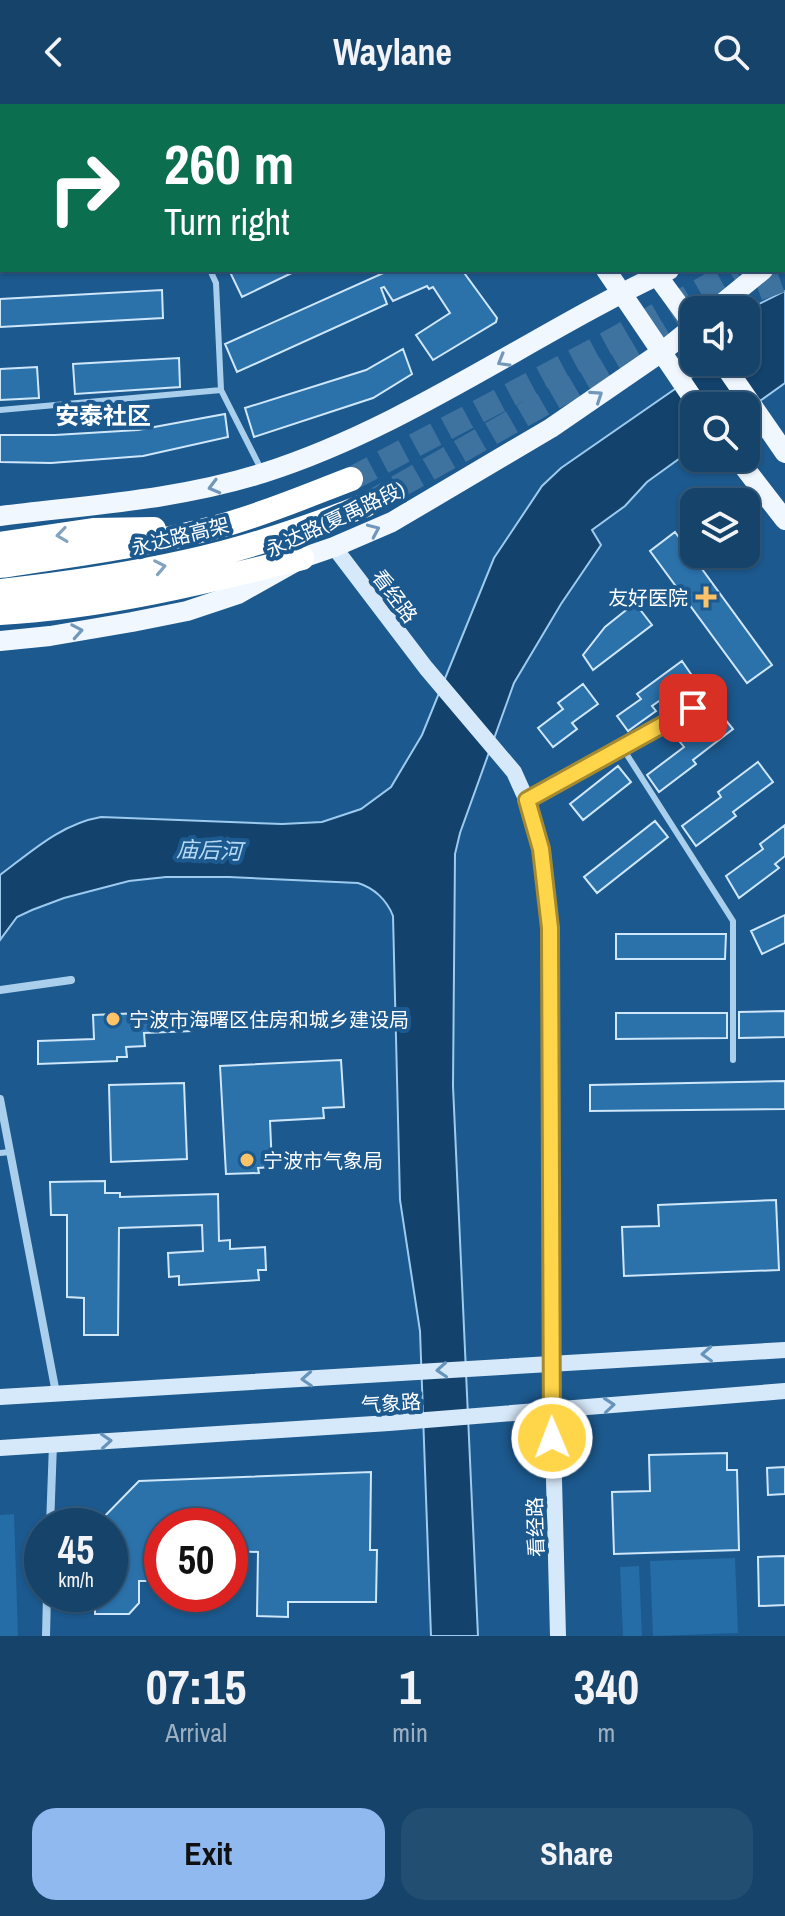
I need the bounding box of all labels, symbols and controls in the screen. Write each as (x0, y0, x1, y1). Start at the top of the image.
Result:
text: Waylane (333, 28, 452, 76)
icon: back (32, 30, 76, 74)
icon: search (709, 30, 753, 74)
text: 260 m (164, 126, 294, 201)
icon: right (32, 136, 136, 240)
text: Turn right (164, 198, 289, 246)
map controls (680, 296, 760, 568)
button: sound (680, 296, 760, 376)
one-way arrow (497, 351, 512, 367)
one-way arrow (588, 391, 602, 406)
button: search (680, 392, 760, 472)
district label: 安泰社区 (55, 399, 151, 431)
street label: 永达路(夏禹路段) (261, 475, 409, 563)
one-way arrow (207, 477, 221, 494)
button: layers (680, 488, 760, 568)
street label: 永达路高架 (128, 511, 232, 561)
one-way arrow (366, 523, 380, 539)
one-way arrow (55, 526, 69, 543)
one-way arrow (153, 559, 166, 576)
street label: 看经路 (366, 564, 424, 628)
place label: 友好医院 (608, 584, 688, 611)
marker: 友好医院 (695, 586, 717, 608)
one-way arrow (71, 624, 84, 641)
pin (659, 674, 727, 742)
icon: arrive (671, 686, 715, 730)
water label: 庙后河 (175, 834, 246, 866)
place label: 宁波市海曙区住房和城乡建设局 (129, 1006, 409, 1033)
marker: 宁波市海曙区住房和城乡建设局 (104, 1010, 122, 1028)
place label: 宁波市气象局 (263, 1147, 383, 1174)
marker: 宁波市气象局 (238, 1151, 256, 1169)
one-way arrow (700, 1345, 713, 1362)
one-way arrow (436, 1361, 449, 1378)
one-way arrow (300, 1370, 313, 1387)
street label: 气象路 (360, 1387, 422, 1419)
position arrow (510, 1396, 594, 1480)
one-way arrow (603, 1397, 616, 1414)
one-way arrow (100, 1433, 113, 1450)
street label: 看经路 (520, 1497, 550, 1557)
speed limit sign: 50 (144, 1508, 248, 1612)
text: 45 (58, 1523, 94, 1576)
text: km/h (58, 1566, 94, 1593)
text: 07:15 (146, 1654, 246, 1719)
text: 1 (399, 1654, 421, 1719)
text: 340 (574, 1654, 639, 1719)
text: Arrival (165, 1715, 227, 1750)
text: min (392, 1715, 428, 1750)
text: m (598, 1715, 615, 1750)
button: Exit (32, 1808, 385, 1900)
button: Share (401, 1808, 753, 1900)

